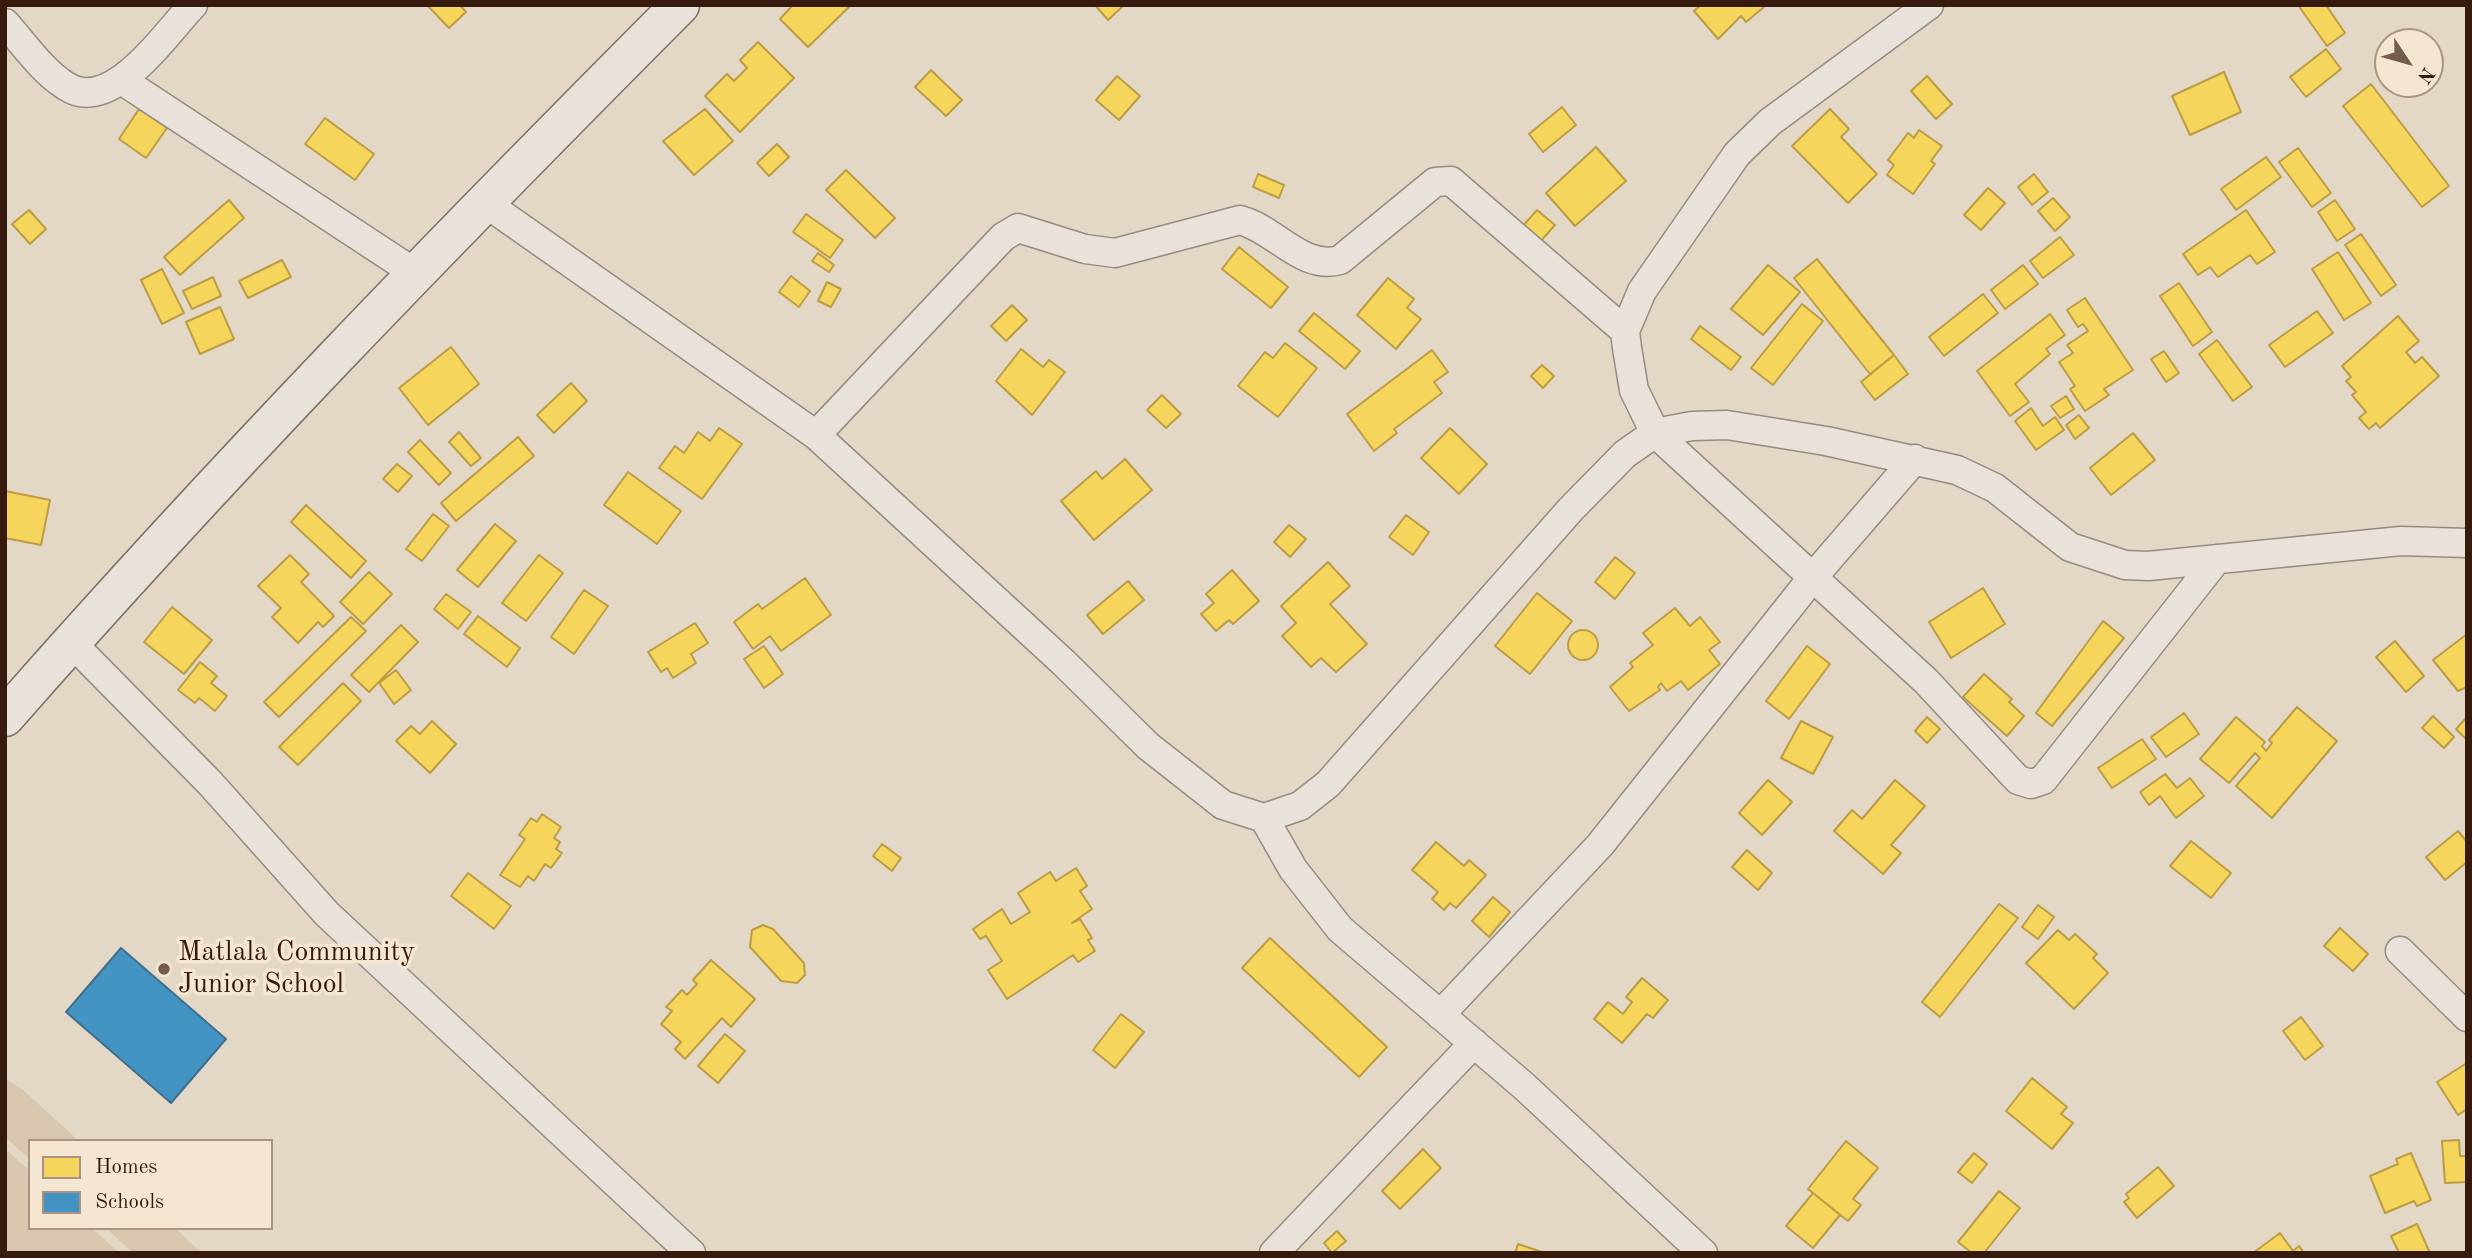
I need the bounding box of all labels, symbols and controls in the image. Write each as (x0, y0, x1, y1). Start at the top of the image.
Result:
north arrow (2374, 28, 2444, 98)
text: N (2413, 63, 2437, 86)
place label: Matlala Community Junior School (178, 936, 415, 1002)
marker: Matlala Community Junior School (156, 961, 172, 977)
legend (28, 1139, 273, 1230)
text: Homes (95, 1157, 157, 1178)
text: Schools (95, 1192, 164, 1213)

